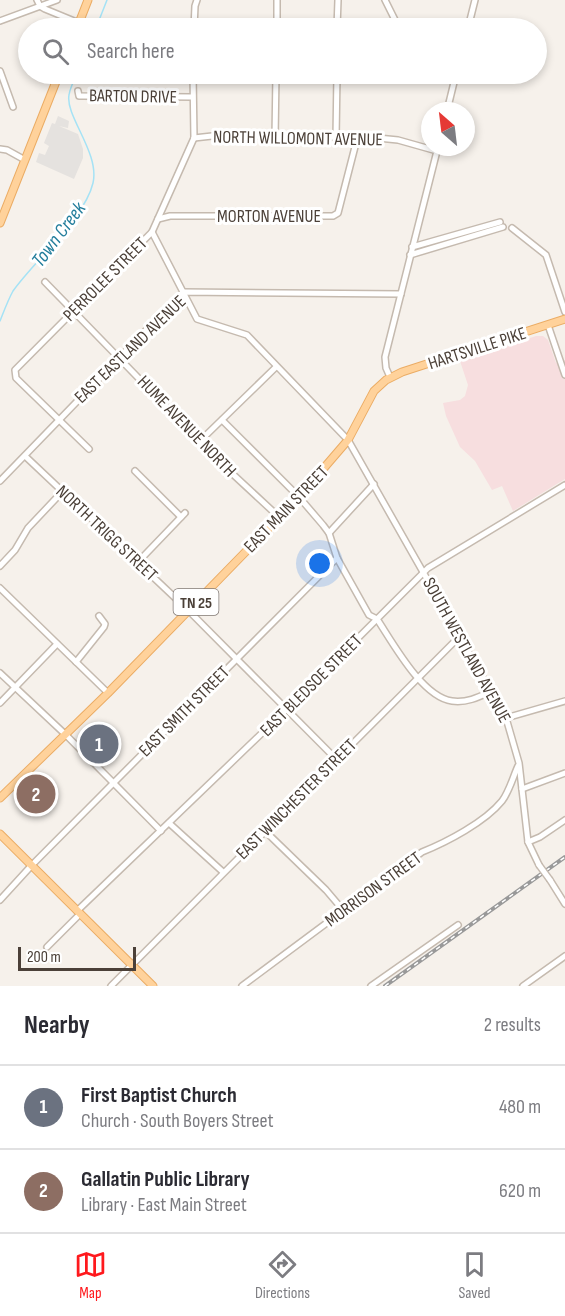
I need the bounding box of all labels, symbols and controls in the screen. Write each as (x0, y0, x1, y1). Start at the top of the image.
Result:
search box (18, 18, 547, 84)
icon: search (39, 35, 72, 68)
text: Search here (87, 38, 174, 65)
street label: BARTON DRIVE (89, 85, 177, 108)
north arrow (421, 102, 475, 156)
street label: NORTH WILLOMONT AVENUE (213, 127, 383, 150)
water label: Town Creek (27, 197, 91, 272)
street label: MORTON AVENUE (217, 206, 321, 227)
street label: PERROLEE STREET (59, 233, 152, 326)
street label: EAST EASTLAND AVENUE (70, 291, 190, 408)
street label: HARTSVILLE PIKE (425, 323, 529, 374)
street label: HUME AVENUE NORTH (133, 371, 240, 481)
street label: EAST MAIN STREET (240, 462, 333, 557)
street label: NORTH TRIGG STREET (52, 481, 162, 586)
your location (305, 549, 334, 578)
street label: SOUTH WESTLAND AVENUE (418, 574, 515, 726)
road number: TN 25 (174, 589, 218, 615)
street label: EAST BLEDSOE STREET (256, 630, 367, 741)
street label: EAST SMITH STREET (135, 662, 234, 761)
pin: 1 (80, 722, 118, 766)
street label: EAST WINCHESTER STREET (232, 735, 361, 864)
pin: 2 (16, 772, 56, 816)
street label: MORRISON STREET (321, 847, 425, 931)
scale bar (18, 944, 136, 972)
text: 200 m (27, 948, 61, 967)
text: Nearby (24, 1010, 90, 1041)
text: 2 results (484, 1013, 541, 1037)
text: First Baptist Church (81, 1082, 237, 1109)
text: 1 (40, 1095, 47, 1119)
text: 480 m (499, 1095, 541, 1119)
text: Church · South Boyers Street (81, 1109, 274, 1133)
text: Gallatin Public Library (81, 1166, 250, 1193)
text: 2 (39, 1179, 48, 1203)
text: 620 m (499, 1179, 541, 1203)
text: Library · East Main Street (81, 1193, 247, 1217)
tab: Map (74, 1248, 107, 1303)
tab: Directions (255, 1248, 310, 1303)
tab: Saved (458, 1248, 491, 1303)

